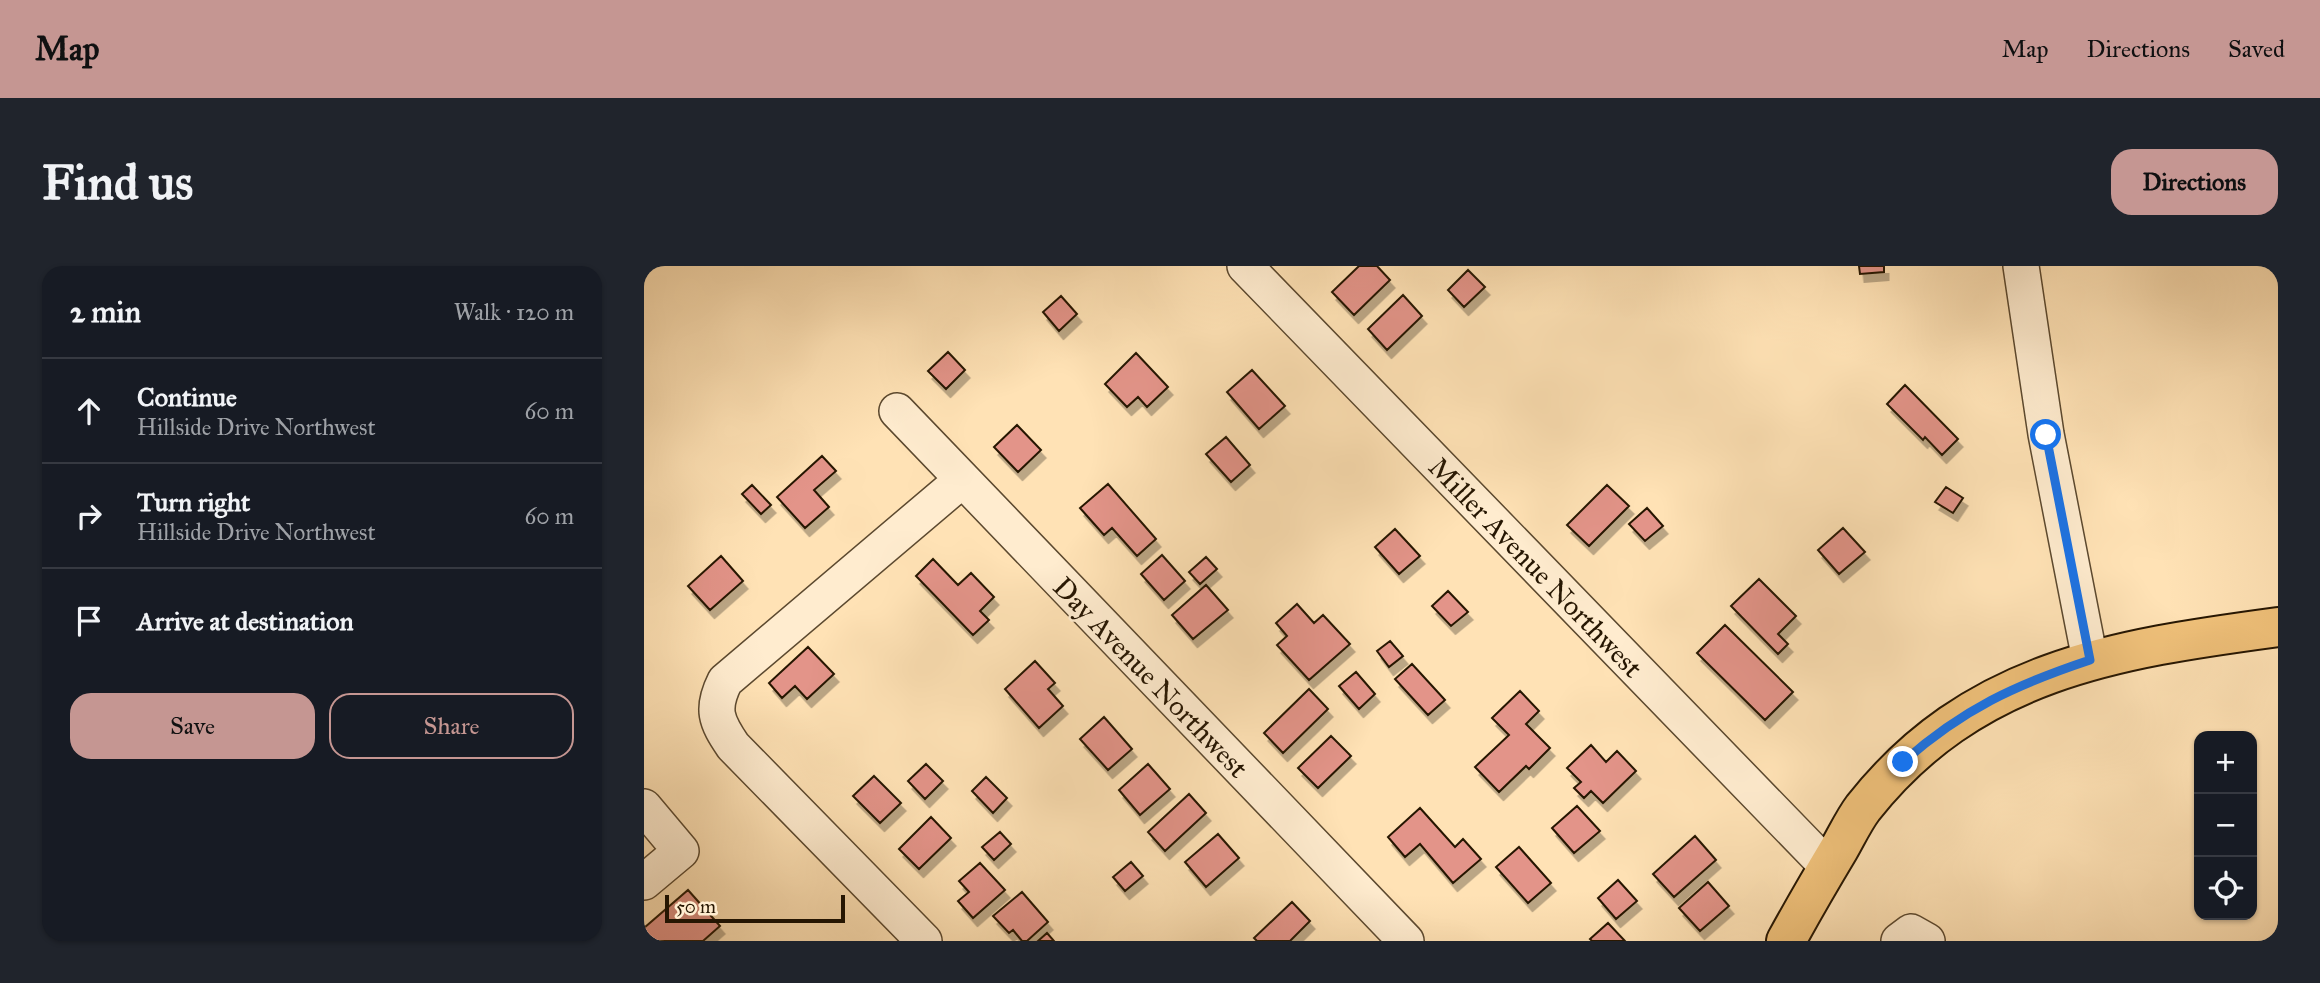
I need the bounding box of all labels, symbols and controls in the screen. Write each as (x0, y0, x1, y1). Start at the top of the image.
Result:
text: Map (35, 29, 99, 69)
text: Map (2002, 34, 2049, 64)
text: Directions (2087, 34, 2190, 64)
text: Saved (2228, 34, 2285, 64)
button: Directions (2111, 149, 2278, 215)
text: Find us (42, 153, 193, 212)
text: 2 min (70, 294, 141, 330)
text: Walk · 120 m (454, 298, 574, 326)
text: Continue (137, 381, 237, 413)
icon: ahead (70, 392, 108, 430)
text: 60 m (525, 397, 574, 425)
text: Hillside Drive Northwest (137, 413, 376, 441)
route start (2030, 419, 2061, 450)
street label: Miller Avenue Northwest (1421, 450, 1650, 685)
text: Turn right (137, 486, 250, 518)
icon: right (70, 497, 108, 535)
text: 60 m (525, 502, 574, 530)
text: Hillside Drive Northwest (137, 518, 376, 546)
street label: Day Avenue Northwest (1046, 570, 1256, 785)
icon: arrive (70, 602, 108, 640)
text: Arrive at destination (137, 605, 354, 637)
button: Save (70, 693, 315, 759)
button: Share (329, 693, 574, 759)
map controls (2194, 731, 2257, 920)
button: + (2194, 731, 2257, 794)
route end (1887, 746, 1918, 777)
button: − (2194, 794, 2257, 857)
button: locate (2194, 857, 2257, 920)
scale bar (665, 892, 845, 924)
text: 50 m (676, 895, 716, 918)

